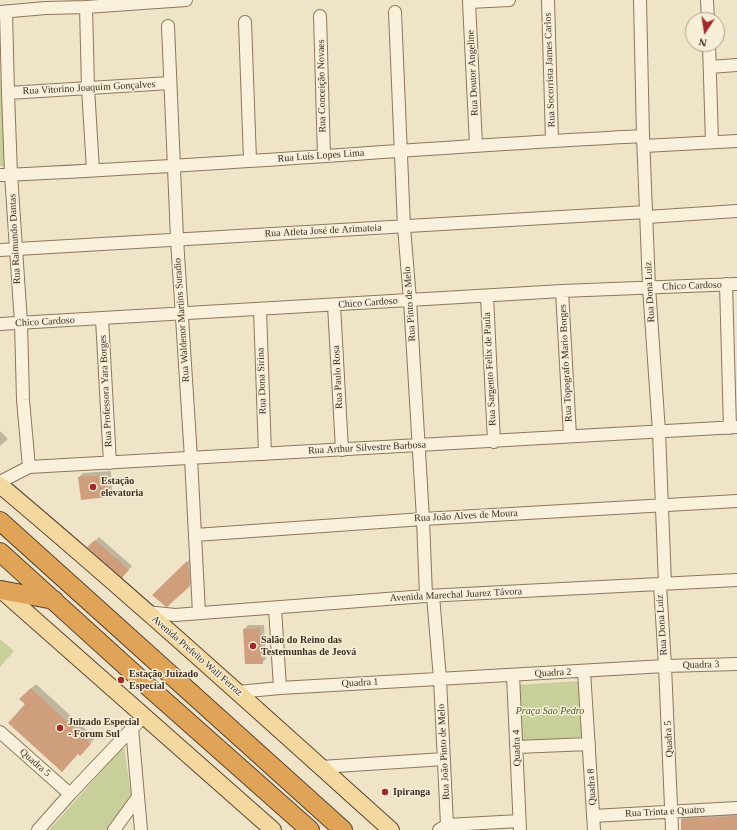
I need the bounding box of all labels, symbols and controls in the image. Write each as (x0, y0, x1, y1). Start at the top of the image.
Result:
street label: Rua Socorrista James Carlos (542, 12, 558, 128)
north arrow (685, 12, 725, 52)
street label: Rua Doutor Angeline (465, 30, 481, 116)
text: N (698, 36, 708, 49)
street label: Rua Conceição Novaes (315, 39, 329, 133)
street label: Rua Vitorino Joaquim Gonçalves (22, 79, 156, 97)
street label: Rua Luís Lopes Lima (277, 147, 365, 165)
street label: Rua Raimundo Dantas (7, 193, 23, 285)
street label: Rua Atleta José de Arimateia (264, 222, 382, 240)
street label: Rua Waldenor Martins Suradio (172, 258, 192, 382)
street label: Rua Dona Luiz (642, 261, 658, 323)
street label: Rua Pinto de Melo (401, 266, 419, 342)
street label: Chico Cardoso (662, 279, 722, 293)
street label: Chico Cardoso (338, 295, 398, 311)
street label: Rua Topografo Mario Borges (557, 304, 575, 422)
street label: Rua Sargento Felix de Paula (481, 312, 499, 426)
street label: Chico Cardoso (15, 314, 75, 330)
street label: Rua Professora Yara Borges (97, 335, 115, 447)
street label: Rua Paulo Rosa (330, 345, 346, 409)
street label: Rua Dona Sirina (255, 347, 269, 415)
street label: Rua Arthur Silvestre Barbosa (308, 439, 426, 457)
place label: Estação elevatoria (101, 475, 143, 498)
marker: Estação elevatoria (88, 482, 98, 492)
street label: Rua João Alves de Moura (414, 507, 518, 525)
street label: Avenida Marechal Juarez Távora (390, 586, 522, 604)
street label: Rua Dona Luiz (654, 594, 670, 656)
street label: Avenida Prefeito Wall Ferraz (149, 613, 245, 699)
place label: Salão do Reino das Testemunhas de Jeová (261, 634, 356, 658)
marker: Salão do Reino das Testemunhas de Jeová (248, 641, 258, 651)
street label: Quadra 3 (682, 658, 720, 672)
street label: Quadra 2 (534, 666, 572, 680)
place label: Estação Juizado Especial (129, 668, 198, 692)
marker: Estação Juizado Especial (116, 675, 126, 685)
street label: Quadra 1 (341, 676, 379, 690)
street label: Rua João Pinto de Melo (435, 704, 453, 800)
park label: Praça Sao Pedro (516, 705, 584, 717)
place label: Juizado Especial - Forum Sul (68, 716, 139, 740)
street label: Quadra 5 (662, 720, 676, 758)
marker: Juizado Especial - Forum Sul (55, 723, 65, 733)
street label: Quadra 4 (510, 729, 524, 767)
street label: Quadra 5 (17, 746, 53, 780)
street label: Quadra 8 (585, 768, 599, 806)
place label: Ipiranga (393, 786, 430, 798)
marker: Ipiranga (380, 787, 390, 797)
street label: Rua Trinta e Quatro (625, 804, 705, 820)

